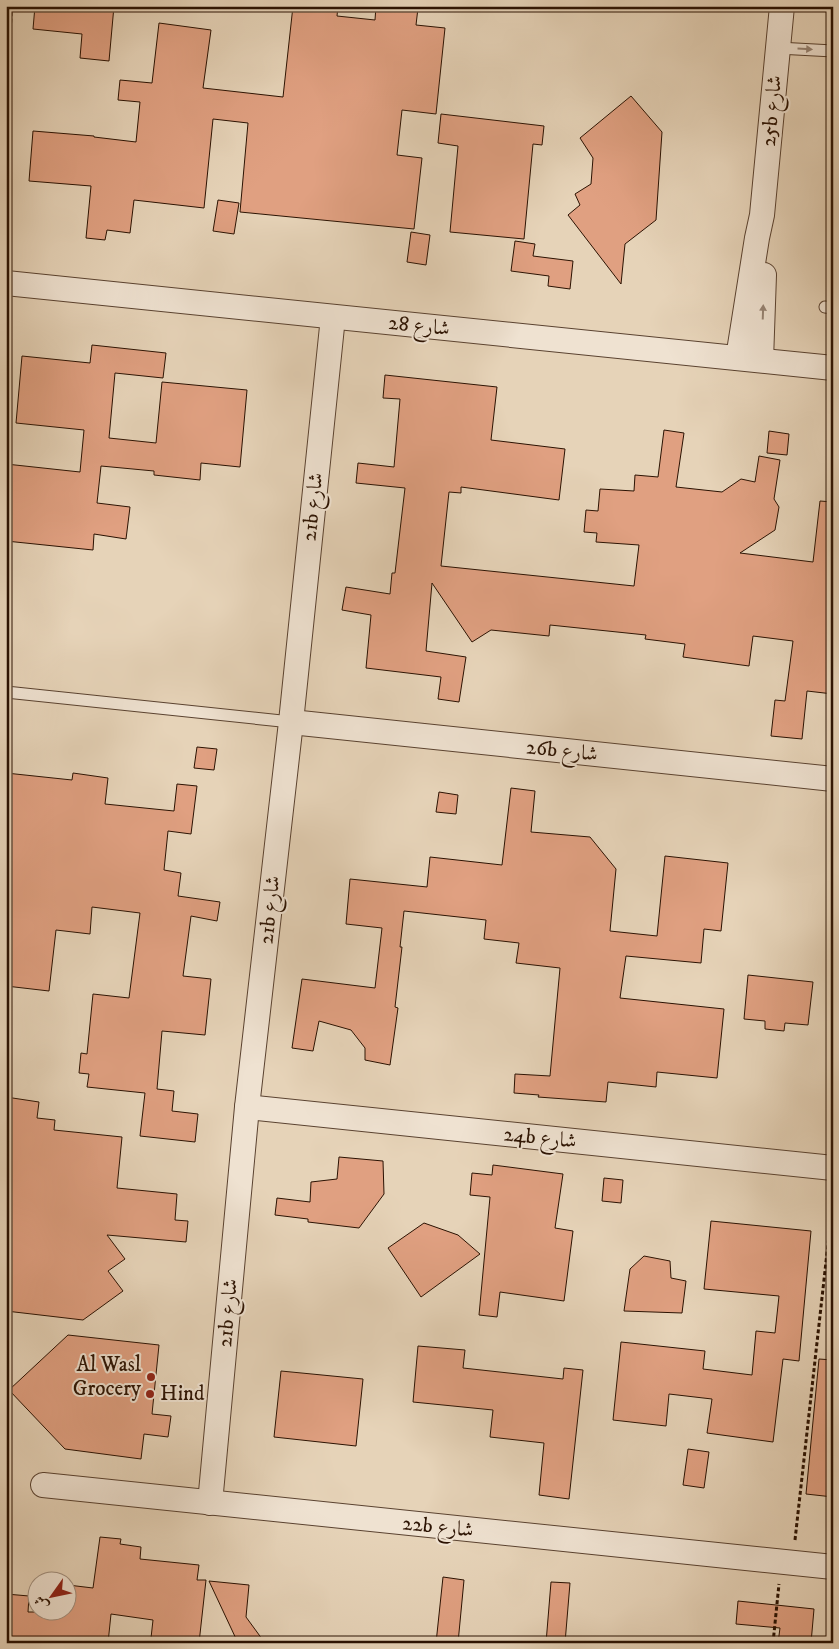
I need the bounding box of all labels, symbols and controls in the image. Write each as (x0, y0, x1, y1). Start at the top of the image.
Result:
one-way arrow (798, 46, 814, 54)
street label: 25b شارع (756, 74, 792, 148)
one-way arrow (759, 303, 767, 319)
street label: شارع 28 (386, 310, 451, 346)
street label: 21b شارع (296, 471, 334, 543)
street label: 26b شارع (524, 734, 599, 772)
street label: 21b شارع (253, 874, 291, 946)
street label: 24b شارع (502, 1121, 578, 1159)
street label: 21b شارع (212, 1278, 248, 1349)
place label: Al Wasl Grocery (73, 1352, 142, 1402)
marker: Al Wasl Grocery (145, 1371, 157, 1383)
place label: Hind (160, 1381, 205, 1407)
marker: Hind (144, 1388, 156, 1400)
street label: 22b شارع (401, 1510, 475, 1548)
north arrow (28, 1572, 78, 1622)
text: ش (31, 1592, 53, 1613)

